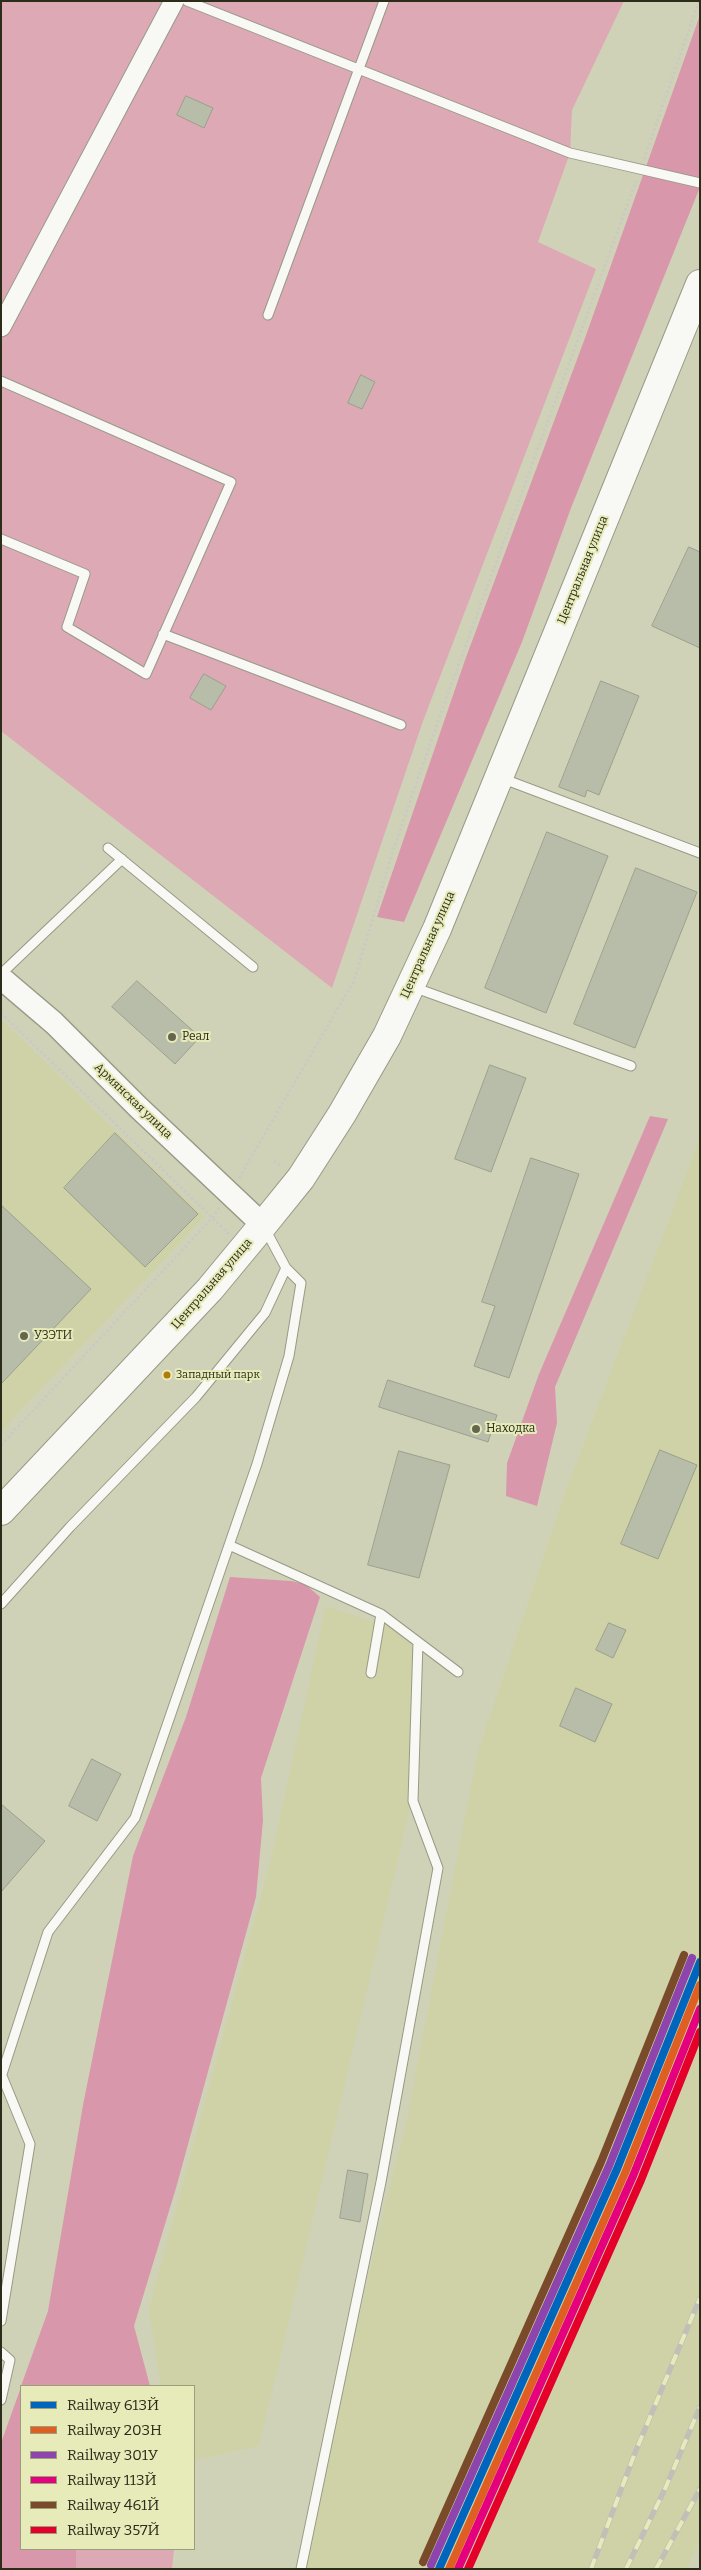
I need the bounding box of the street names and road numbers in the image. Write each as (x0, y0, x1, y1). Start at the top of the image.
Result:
street label: Центральная улица (555, 514, 611, 626)
street label: Центральная улица (398, 889, 458, 1001)
street label: Армянская улица (91, 1060, 175, 1142)
street label: Центральная улица (169, 1236, 255, 1332)

